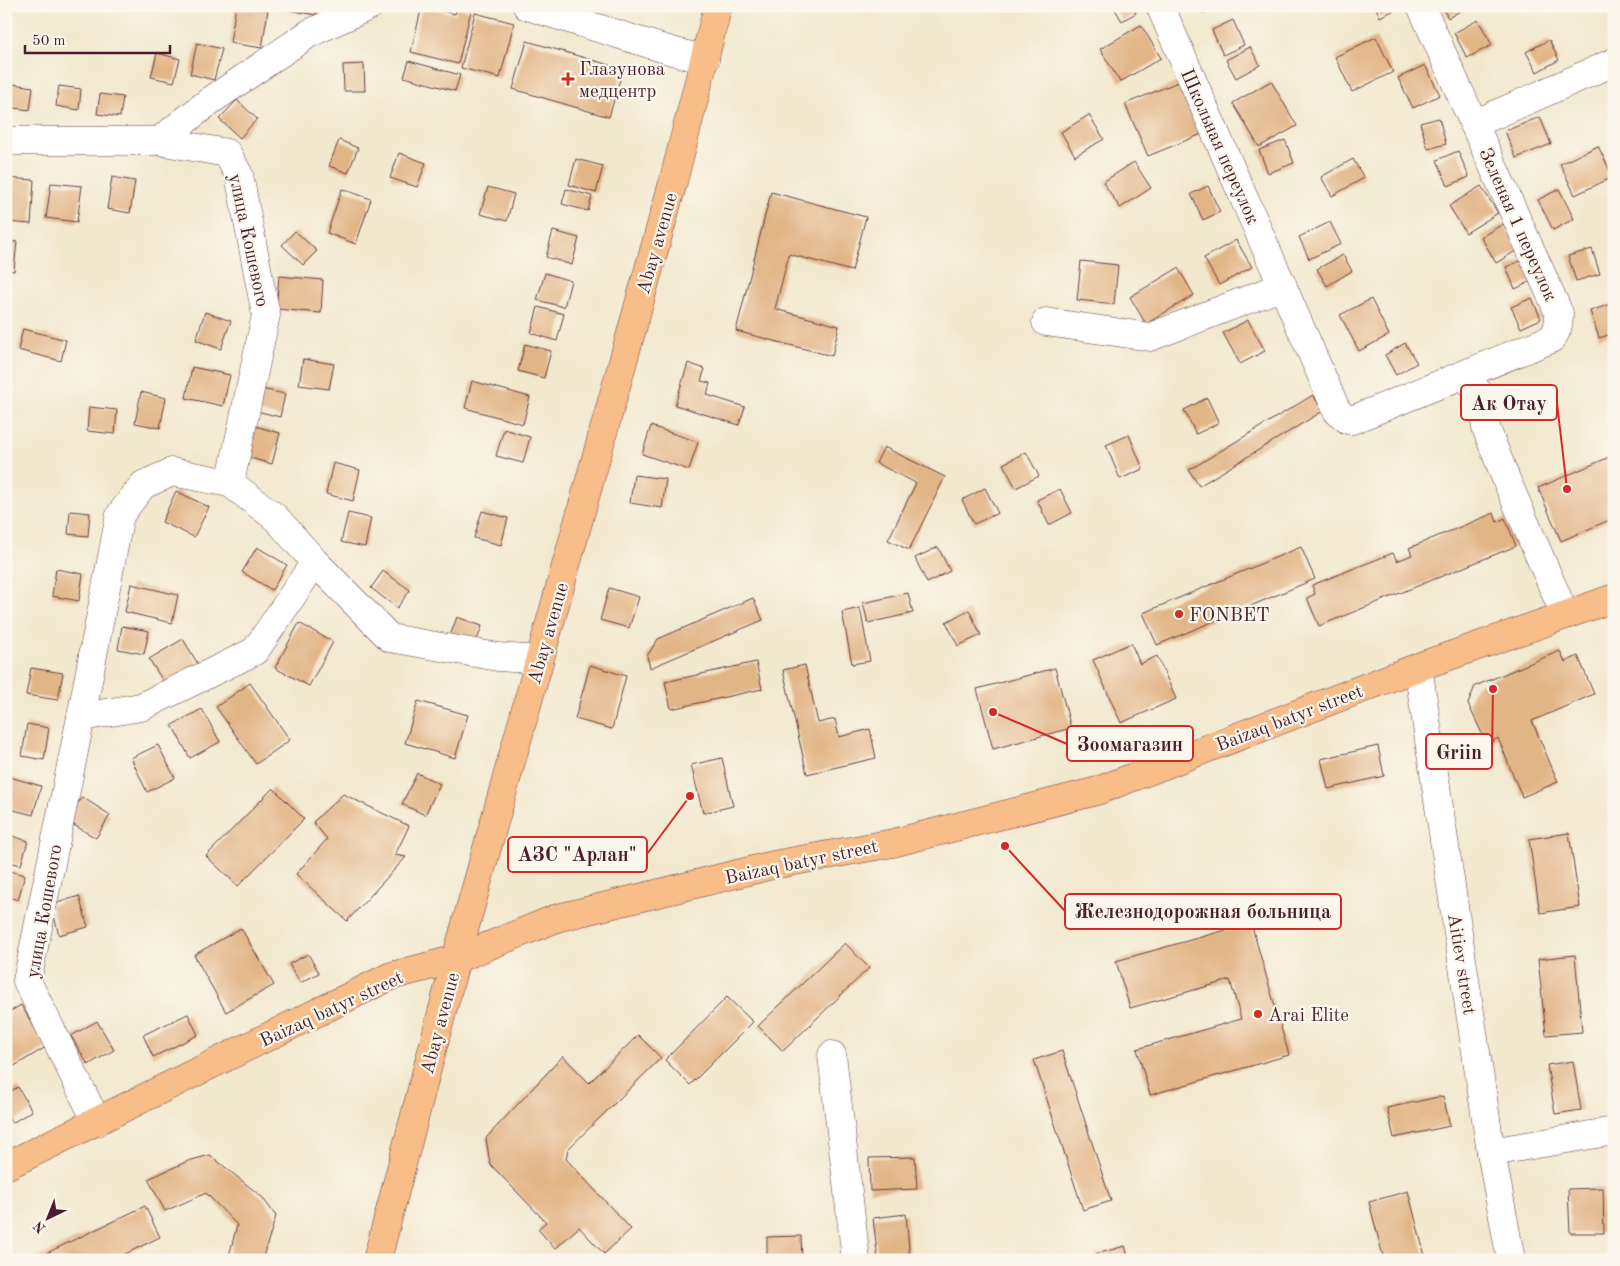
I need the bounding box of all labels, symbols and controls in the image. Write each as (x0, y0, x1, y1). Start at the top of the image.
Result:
scale bar (25, 22, 170, 54)
text: 50 m (32, 34, 66, 49)
place label: Глазунова медцентр (579, 61, 666, 102)
street label: Школьная переулок (1176, 67, 1262, 228)
marker: Глазунова медцентр (561, 72, 575, 86)
street label: Зеленая 1 переулок (1474, 146, 1559, 305)
street label: улица Кошевого (224, 172, 271, 309)
street label: Abay avenue (635, 191, 682, 297)
callout: Ак Отау (1461, 385, 1557, 420)
text: Ак Отау (1471, 395, 1547, 415)
street label: Abay avenue (526, 581, 573, 687)
place label: FONBET (1189, 607, 1270, 626)
marker: FONBET (1173, 608, 1185, 620)
street label: Baizaq batyr street (1214, 683, 1366, 756)
callout: Зоомагазин (1067, 726, 1193, 761)
callout: Griin (1426, 734, 1492, 769)
text: Зоомагазин (1077, 736, 1183, 756)
text: Griin (1436, 744, 1482, 764)
callout: АЗС "Арлан" (508, 837, 647, 872)
street label: Baizaq batyr street (723, 838, 880, 889)
street label: улица Кошевого (24, 843, 67, 980)
text: АЗС "Арлан" (517, 846, 637, 866)
callout: Железнодорожная больница (1065, 894, 1341, 929)
text: Железнодорожная больница (1075, 903, 1331, 923)
street label: Aitiev street (1443, 912, 1478, 1016)
street label: Baizaq batyr street (257, 969, 407, 1052)
street label: Abay avenue (419, 971, 464, 1077)
place label: Arai Elite (1268, 1007, 1349, 1026)
marker: Arai Elite (1252, 1008, 1264, 1020)
north arrow (22, 1194, 72, 1244)
text: N (31, 1218, 49, 1236)

